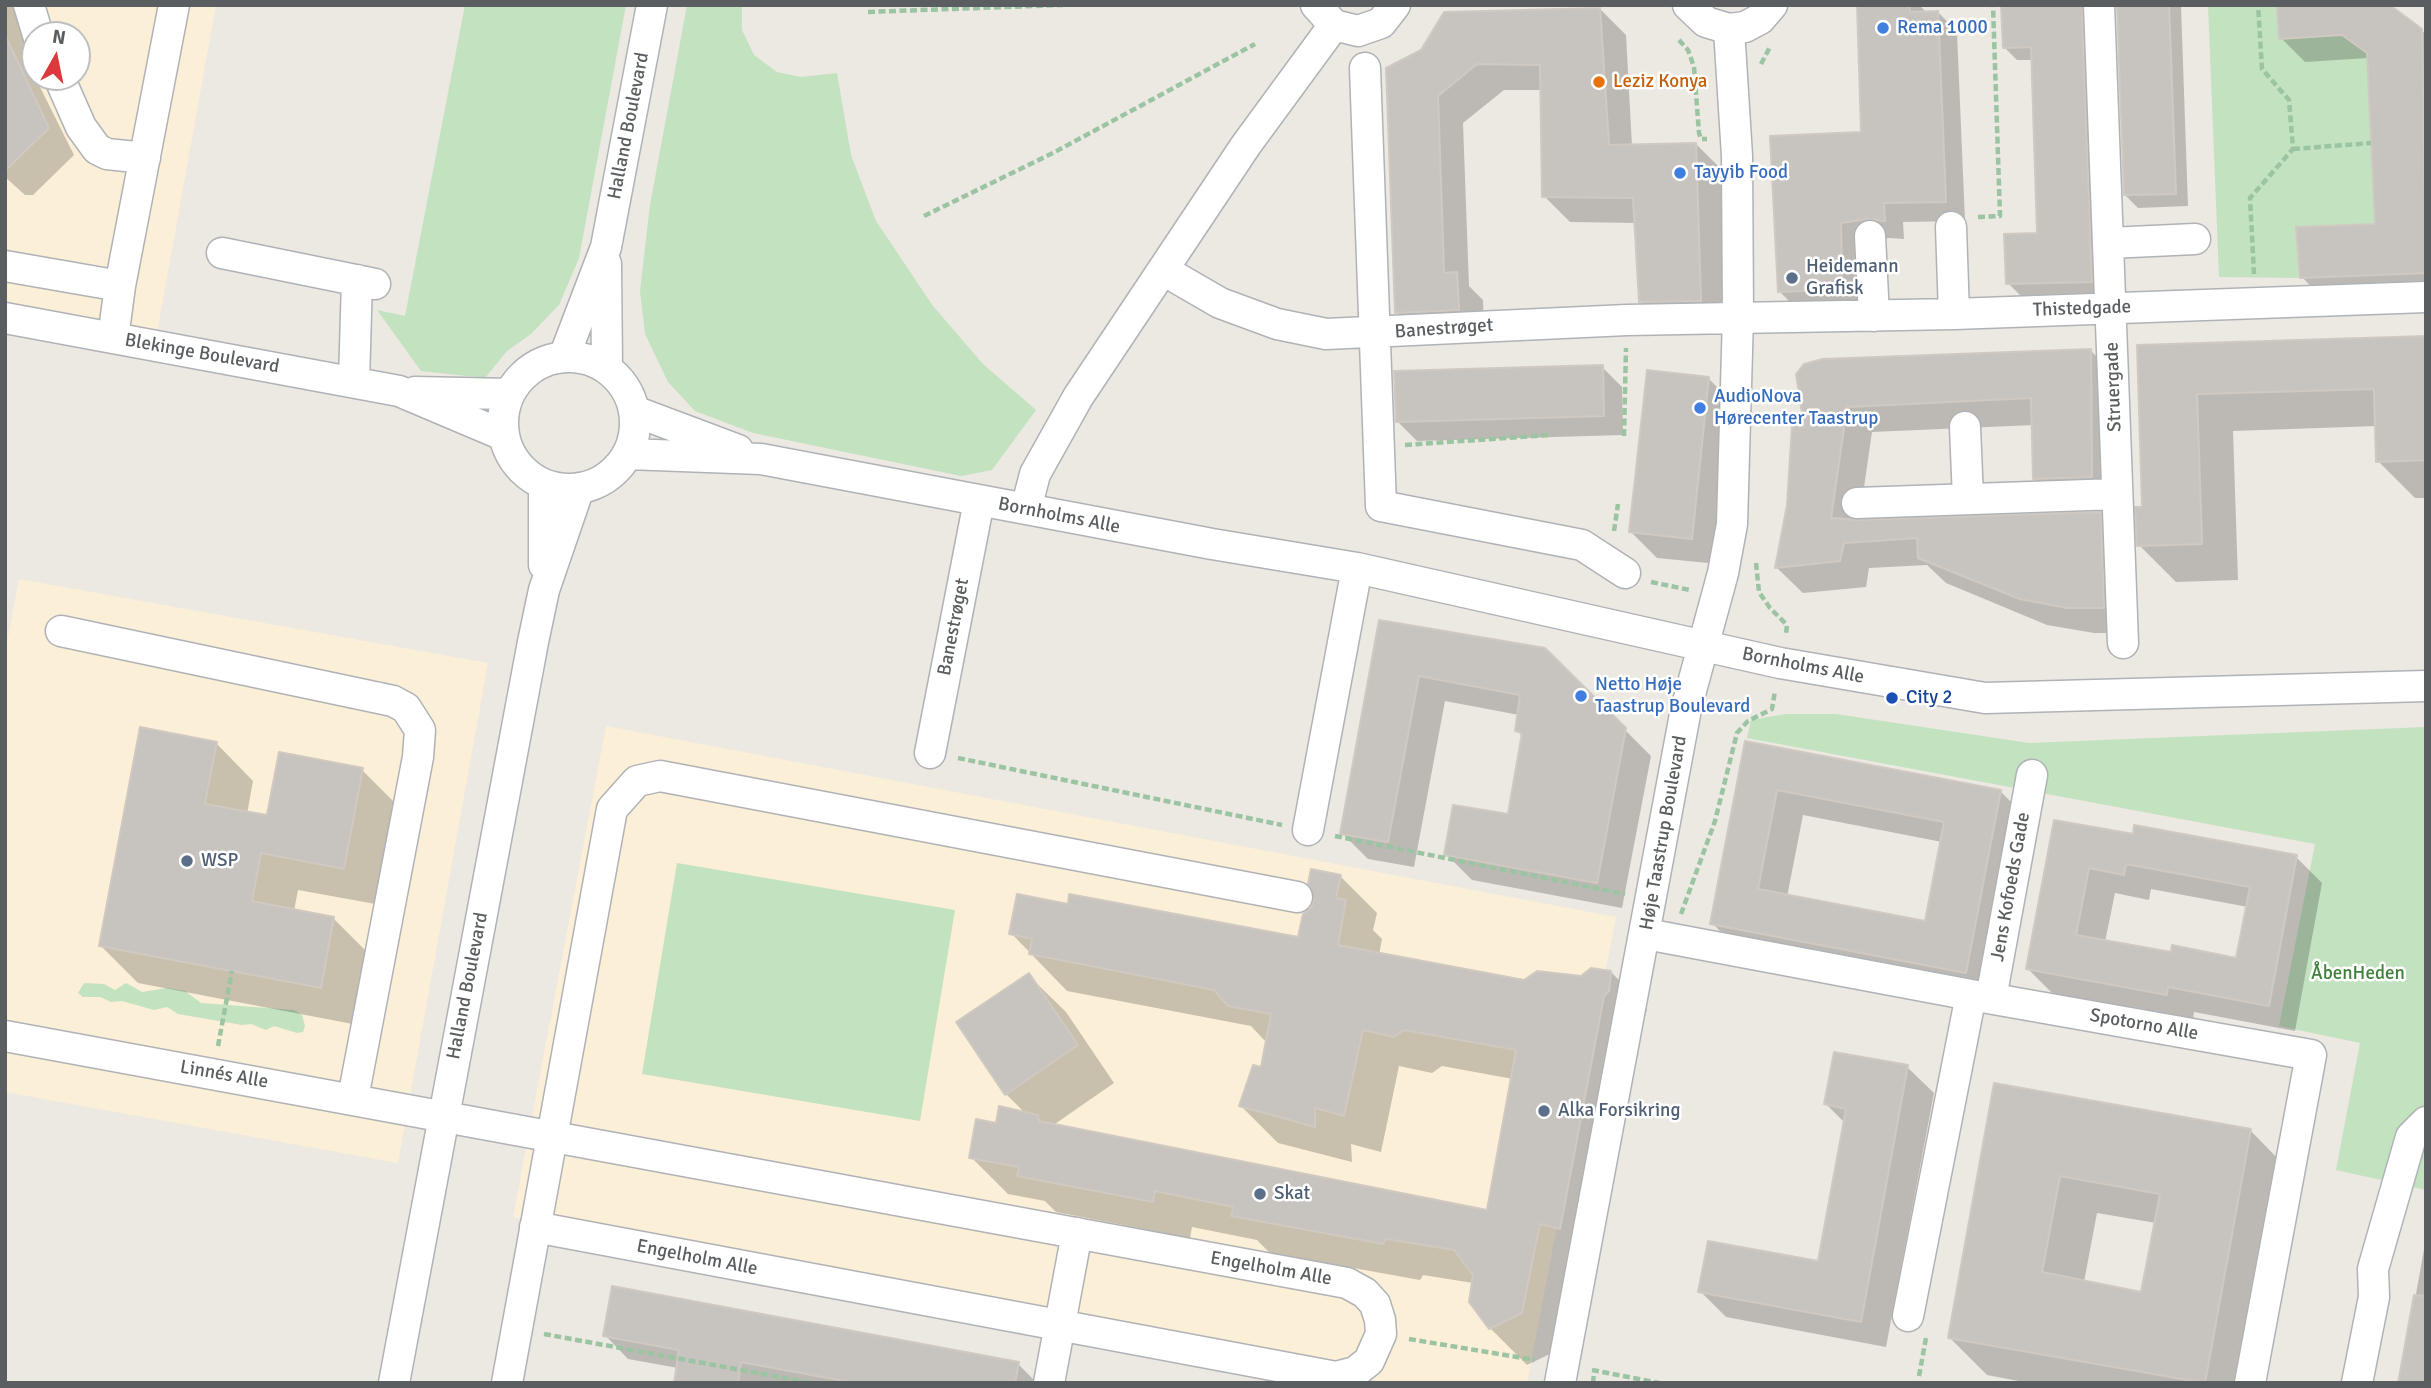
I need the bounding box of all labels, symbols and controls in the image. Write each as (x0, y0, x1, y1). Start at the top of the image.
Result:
place label: Rema 1000 (1897, 17, 1988, 39)
marker: Rema 1000 (1875, 20, 1891, 36)
north arrow (21, 21, 91, 91)
text: N (51, 24, 67, 50)
street label: Halland Boulevard (604, 51, 654, 201)
place label: Leziz Konya (1613, 71, 1707, 93)
marker: Leziz Konya (1591, 74, 1607, 90)
place label: Tayyib Food (1694, 162, 1788, 184)
marker: Tayyib Food (1672, 165, 1688, 181)
place label: Heidemann Grafisk (1806, 256, 1899, 300)
marker: Heidemann Grafisk (1784, 270, 1800, 286)
street label: Thistedgade (2032, 296, 2132, 322)
street label: Banestrøget (1394, 314, 1494, 344)
street label: Blekinge Boulevard (123, 329, 281, 379)
street label: Struergade (2101, 342, 2127, 432)
place label: AudioNova Hørecenter Taastrup (1714, 386, 1878, 430)
marker: AudioNova Hørecenter Taastrup (1692, 400, 1708, 416)
street label: Bornholms Alle (996, 493, 1122, 539)
street label: Banestrøget (933, 576, 975, 678)
street label: Bornholms Alle (1740, 643, 1866, 689)
place label: Netto Høje Taastrup Boulevard (1595, 674, 1750, 718)
place label: City 2 (1906, 687, 1953, 709)
marker: Netto Høje Taastrup Boulevard (1573, 688, 1589, 704)
marker: City 2 (1884, 690, 1900, 706)
street label: Høje Taastrup Boulevard (1636, 734, 1692, 932)
street label: Jens Kofoeds Gade (1987, 811, 2035, 963)
place label: WSP (201, 850, 238, 872)
marker: WSP (179, 853, 195, 869)
street label: Halland Boulevard (443, 911, 493, 1061)
park label: ÅbenHeden (2311, 963, 2405, 985)
street label: Spotorno Alle (2088, 1004, 2200, 1046)
street label: Linnés Alle (178, 1056, 270, 1094)
place label: Alka Forsikring (1558, 1100, 1680, 1122)
marker: Alka Forsikring (1536, 1103, 1552, 1119)
place label: Skat (1274, 1183, 1310, 1205)
marker: Skat (1252, 1186, 1268, 1202)
street label: Engelholm Alle (634, 1235, 760, 1281)
street label: Engelholm Alle (1208, 1247, 1334, 1291)

